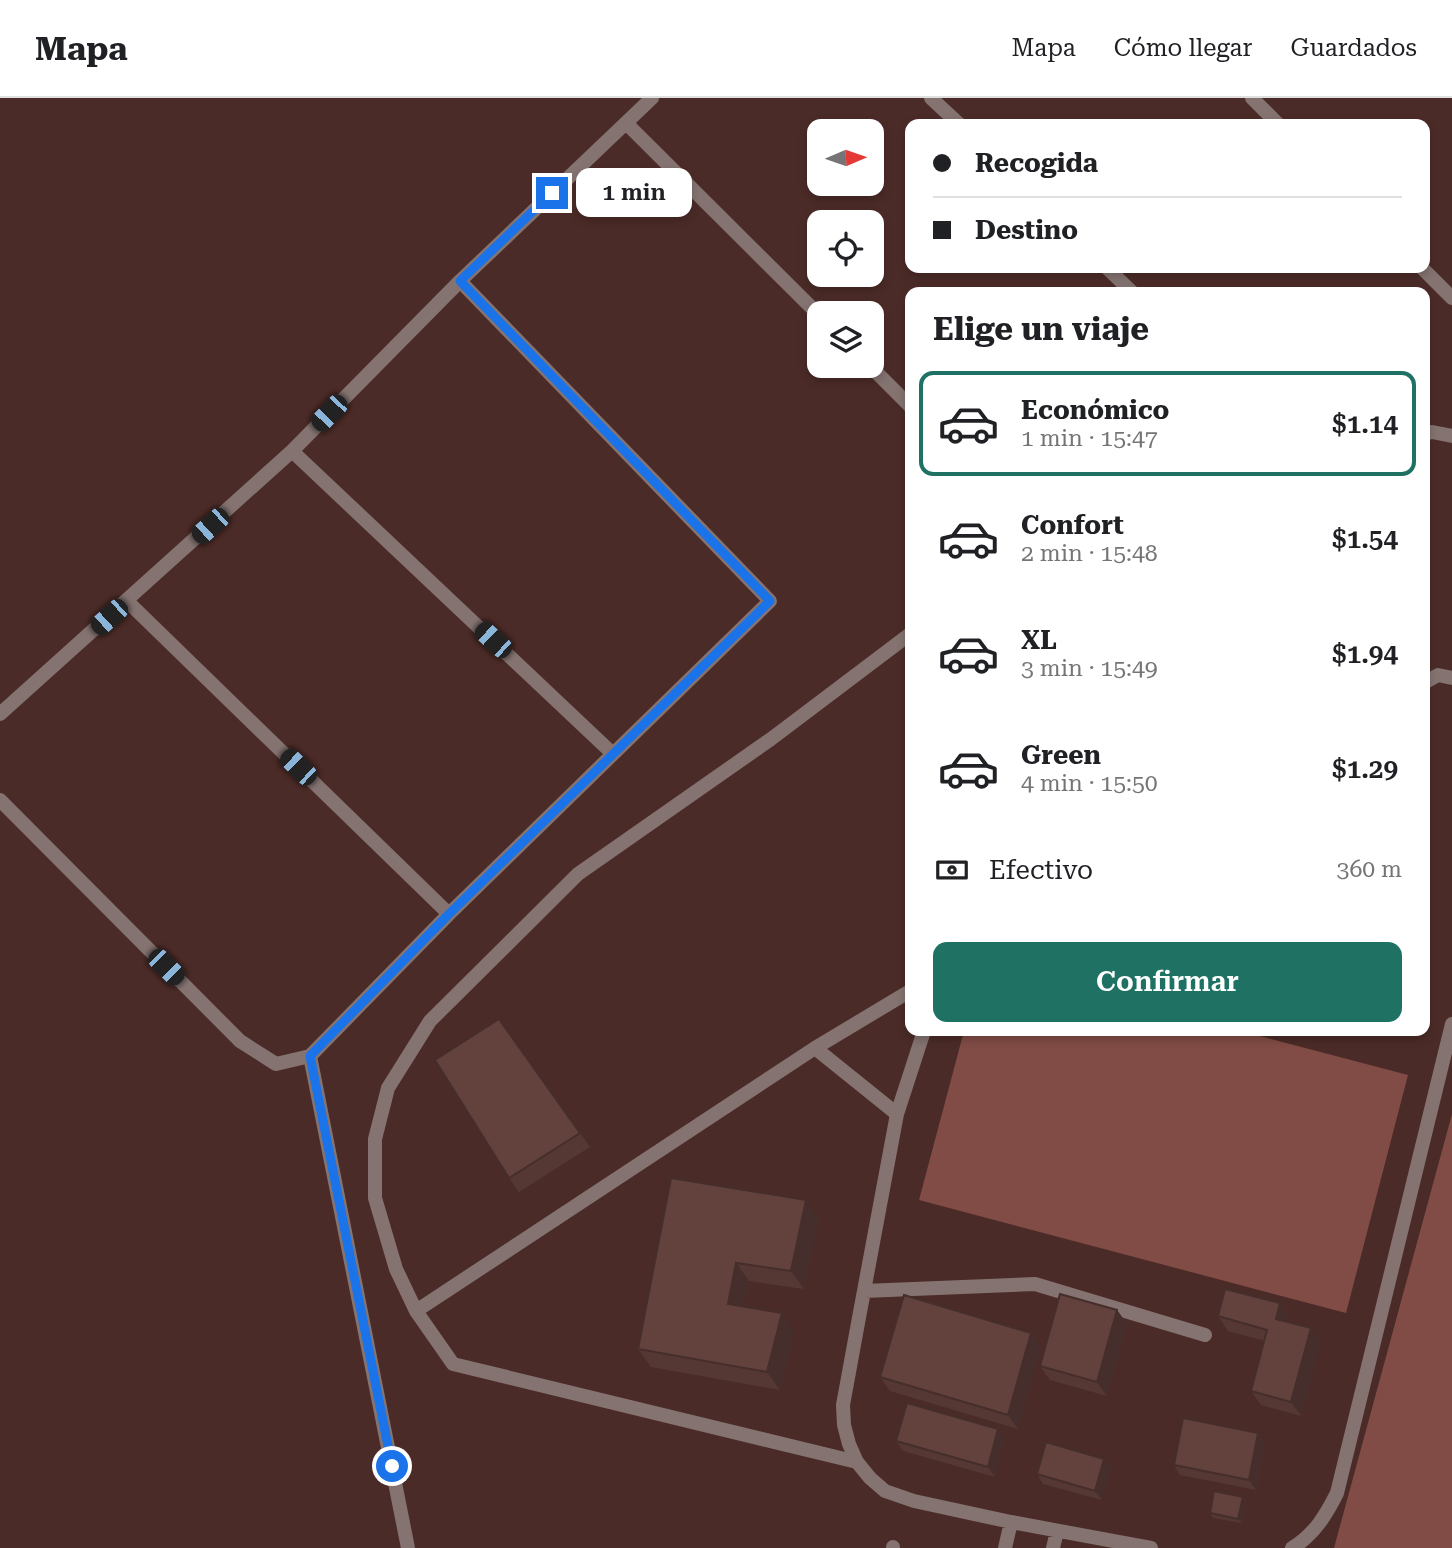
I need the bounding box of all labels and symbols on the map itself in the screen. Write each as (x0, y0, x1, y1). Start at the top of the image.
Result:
north arrow (807, 119, 884, 196)
callout: 1 min (576, 168, 692, 217)
route end (536, 177, 568, 209)
car (307, 391, 352, 435)
car (188, 504, 233, 548)
car (87, 595, 132, 639)
car (471, 618, 516, 662)
car (276, 745, 321, 789)
car (144, 945, 189, 989)
route start (376, 1450, 408, 1482)

